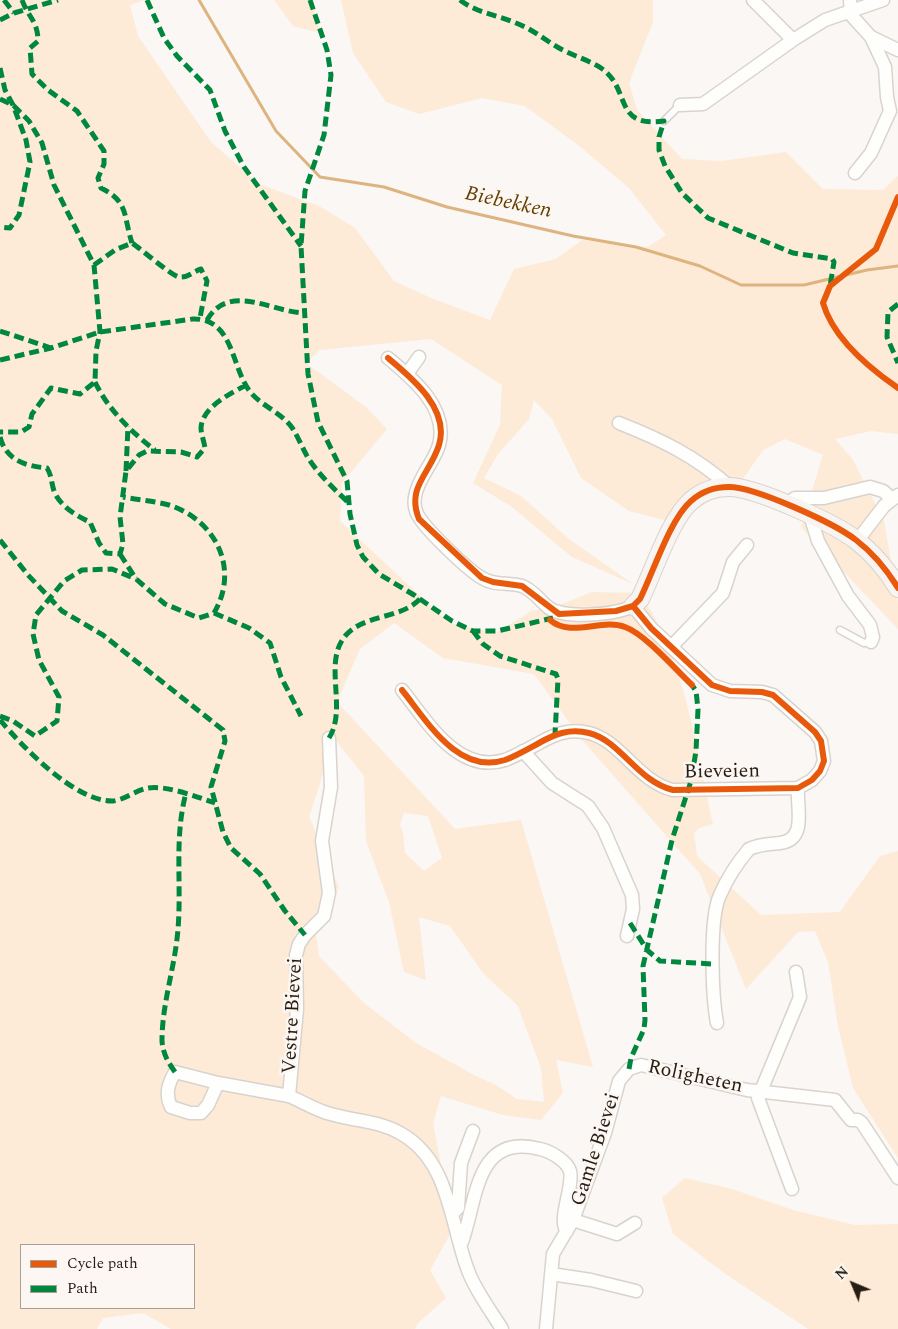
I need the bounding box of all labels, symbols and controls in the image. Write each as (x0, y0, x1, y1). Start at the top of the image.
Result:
water label: Biebekken (462, 183, 554, 225)
street label: Bieveien (684, 760, 760, 786)
street label: Vestre Bievei (279, 957, 309, 1075)
street label: Roligheten (645, 1056, 745, 1100)
street label: Gamle Bievei (567, 1090, 627, 1210)
legend (20, 1244, 195, 1309)
text: Cycle path (67, 1252, 138, 1275)
north arrow (828, 1259, 878, 1309)
text: N (831, 1262, 854, 1285)
text: Path (67, 1277, 98, 1300)

